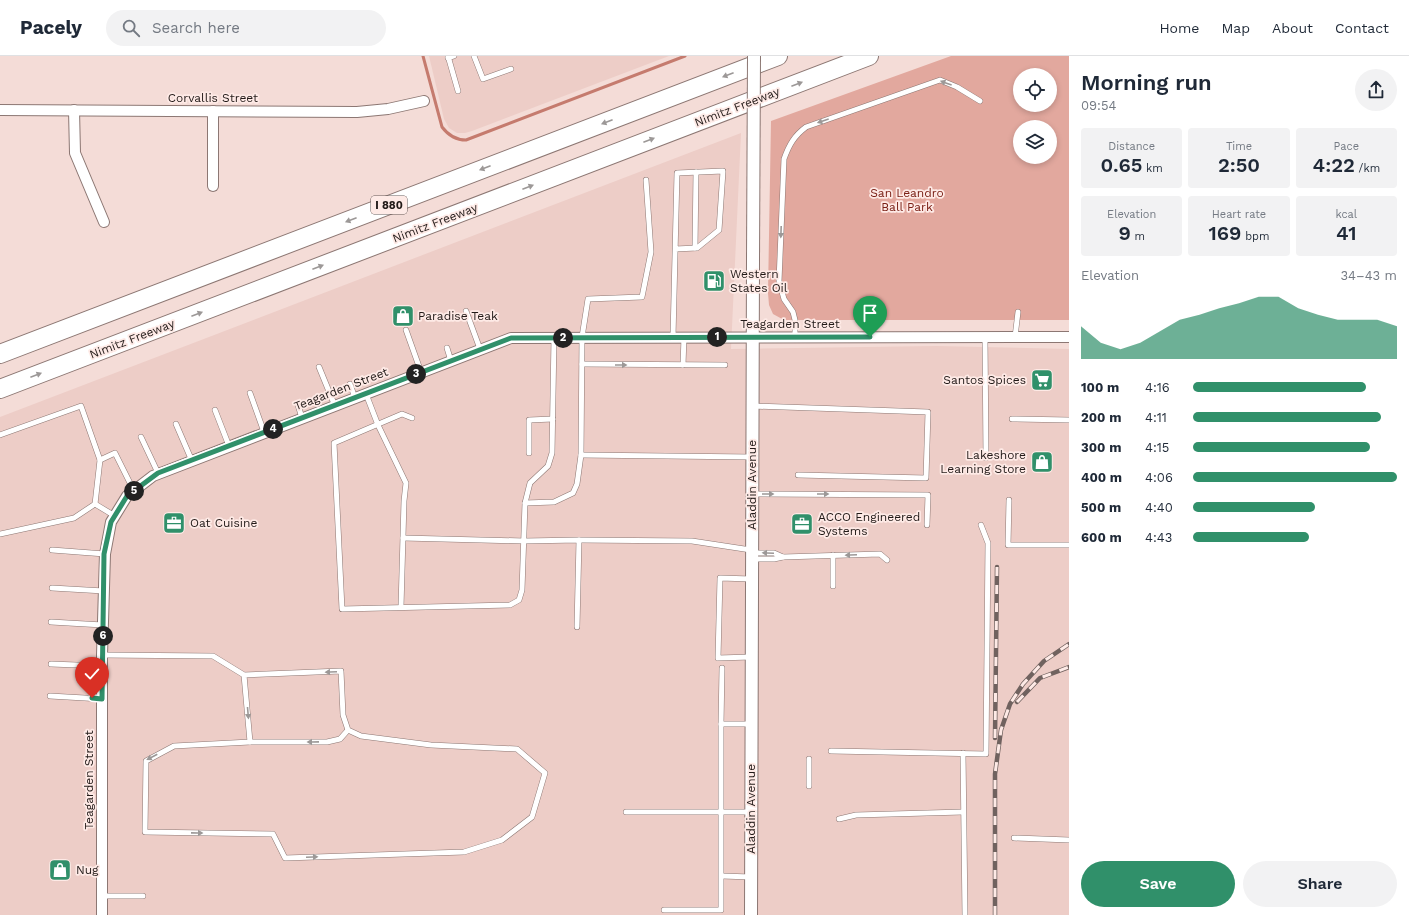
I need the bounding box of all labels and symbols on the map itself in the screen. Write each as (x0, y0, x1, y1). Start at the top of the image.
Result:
one-way arrow (723, 72, 734, 78)
one-way arrow (791, 80, 803, 86)
one-way arrow (939, 80, 951, 86)
street label: Nimitz Freeway (693, 84, 782, 130)
street label: Corvallis Street (168, 91, 258, 105)
one-way arrow (600, 119, 612, 125)
one-way arrow (817, 119, 829, 125)
one-way arrow (644, 137, 656, 143)
one-way arrow (479, 166, 491, 172)
one-way arrow (522, 183, 534, 189)
park label: San Leandro Ball Park (870, 186, 944, 214)
road number: I 880 (371, 196, 407, 214)
street label: Nimitz Freeway (391, 200, 480, 246)
one-way arrow (344, 217, 356, 223)
one-way arrow (778, 226, 784, 239)
one-way arrow (313, 264, 325, 270)
place label: Western States Oil (730, 267, 788, 295)
fuel station icon: Western States Oil (701, 268, 727, 294)
pin (853, 296, 887, 337)
shop icon: Paradise Teak (390, 303, 416, 329)
place label: Paradise Teak (418, 309, 498, 323)
one-way arrow (191, 310, 203, 316)
street label: Nimitz Freeway (88, 316, 177, 362)
street label: Teagarden Street (740, 317, 840, 331)
pin: 1 (707, 327, 727, 347)
pin: 2 (553, 328, 573, 348)
one-way arrow (615, 362, 628, 368)
pin: 3 (406, 364, 426, 384)
street label: Teagarden Street (292, 365, 390, 413)
supermarket icon: Santos Spices (1029, 367, 1055, 393)
one-way arrow (31, 372, 43, 378)
place label: Santos Spices (943, 373, 1026, 387)
pin: 4 (263, 419, 283, 439)
street label: Aladdin Avenue (745, 440, 759, 530)
place label: Lakeshore Learning Store (940, 448, 1026, 476)
shop icon: Lakeshore Learning Store (1029, 449, 1055, 475)
pin: 5 (124, 481, 144, 501)
one-way arrow (762, 491, 775, 497)
one-way arrow (817, 491, 830, 497)
office icon: Oat Cuisine (161, 510, 187, 536)
place label: ACCO Engineered Systems (818, 510, 920, 538)
office icon: ACCO Engineered Systems (789, 511, 815, 537)
place label: Oat Cuisine (190, 516, 257, 530)
one-way arrow (762, 549, 774, 556)
one-way arrow (845, 551, 857, 558)
pin: 6 (93, 626, 113, 646)
pin (75, 657, 109, 698)
one-way arrow (324, 669, 337, 675)
one-way arrow (244, 707, 251, 719)
street label: Teagarden Street (82, 730, 96, 830)
one-way arrow (306, 739, 319, 745)
one-way arrow (146, 754, 158, 761)
street label: Aladdin Avenue (744, 764, 758, 854)
one-way arrow (191, 829, 203, 836)
one-way arrow (306, 854, 319, 860)
shop icon: Nug (47, 857, 73, 883)
place label: Nug (76, 863, 99, 877)

